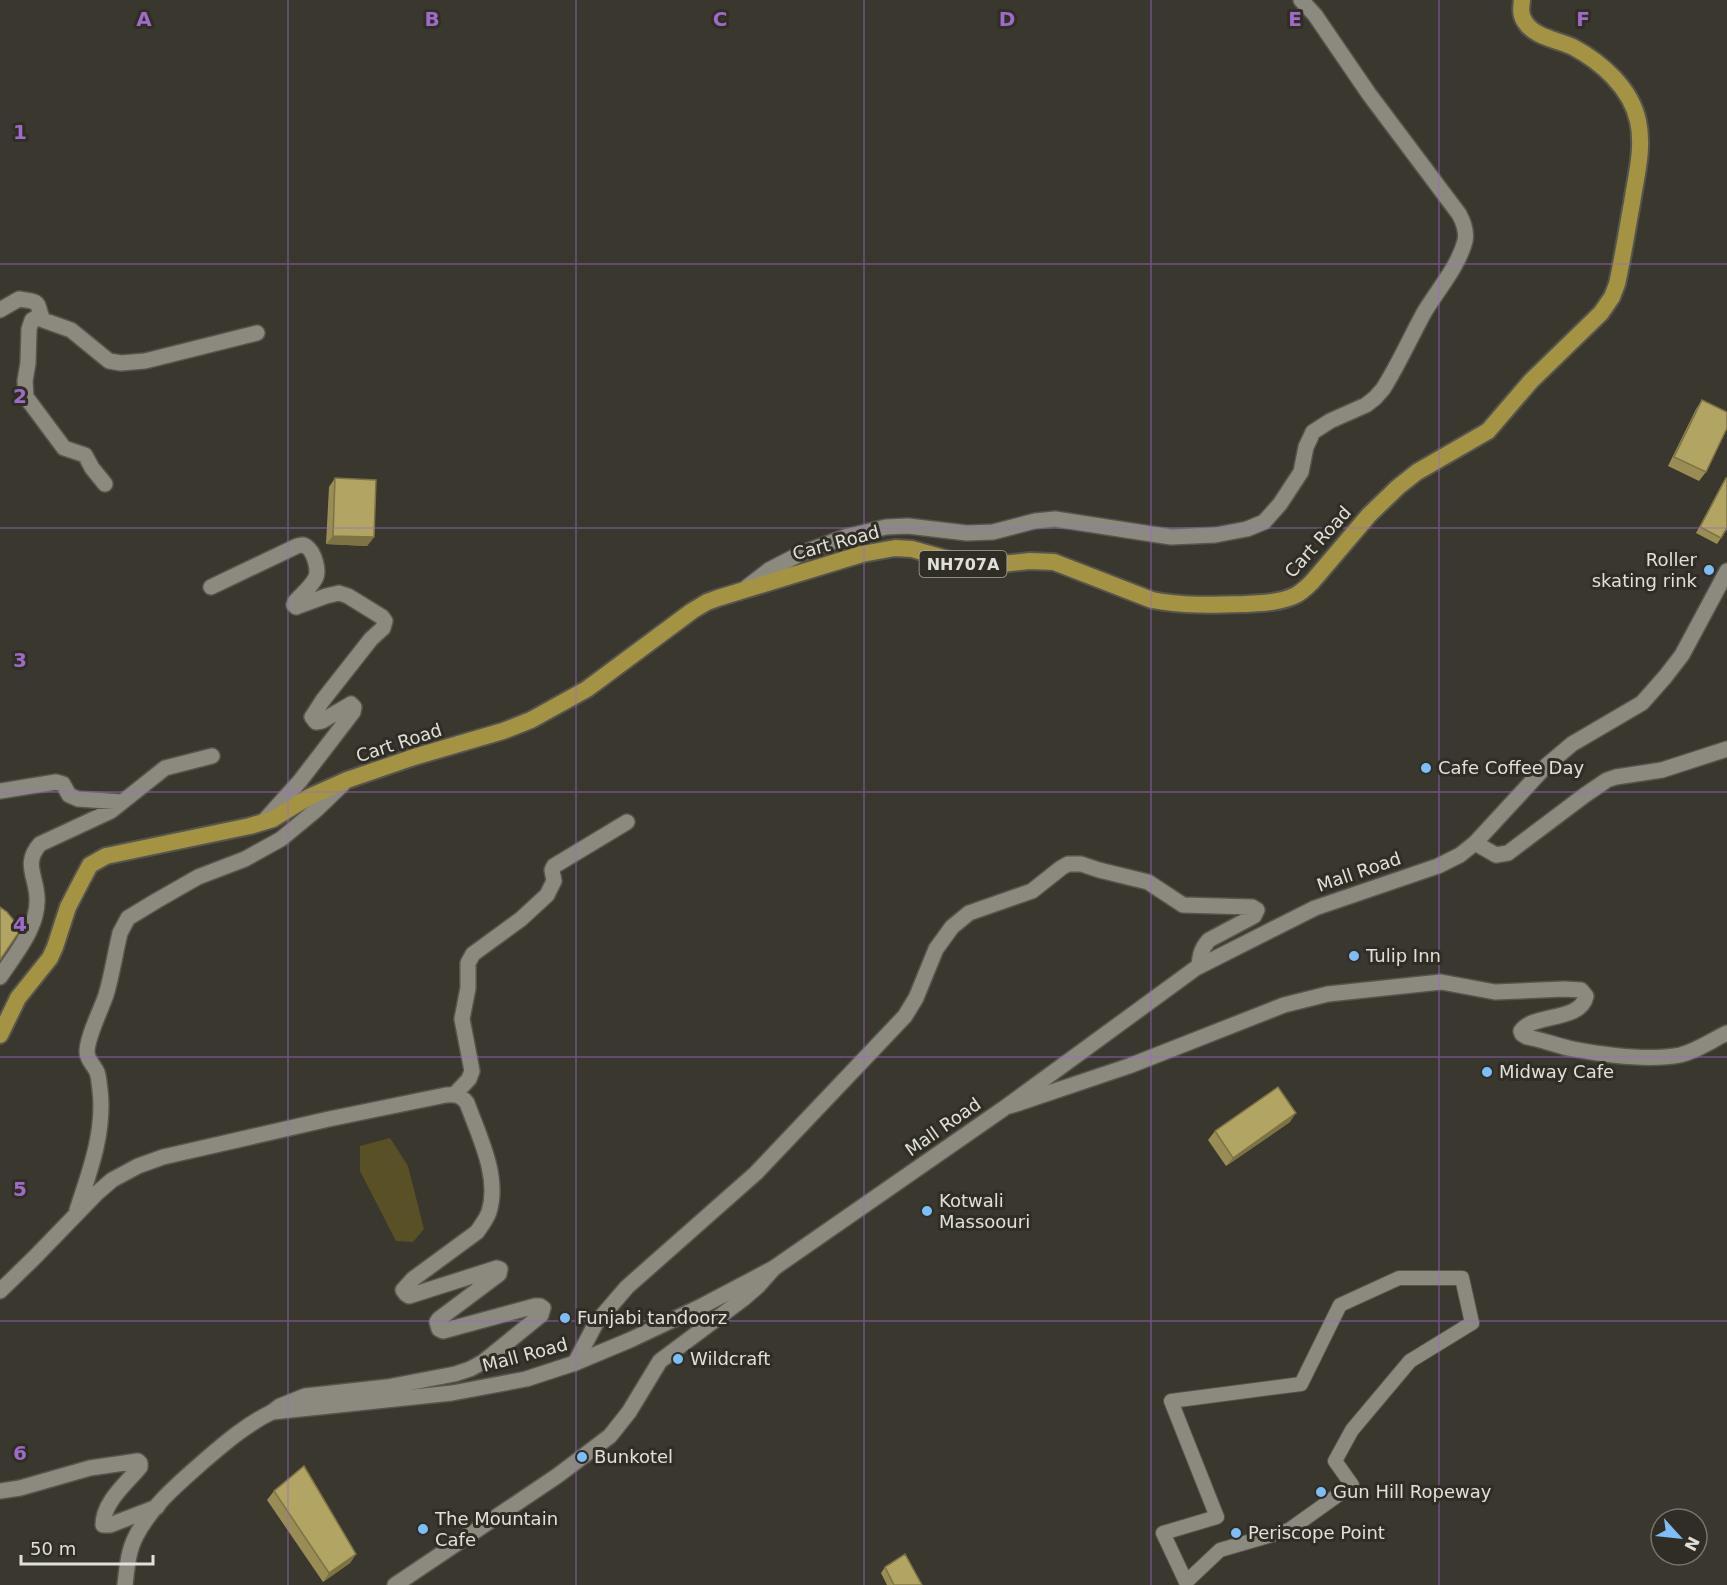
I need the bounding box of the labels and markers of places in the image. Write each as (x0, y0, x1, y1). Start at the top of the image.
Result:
place label: Roller skating rink (1592, 549, 1698, 591)
marker: Roller skating rink (1702, 563, 1716, 577)
place label: Cafe Coffee Day (1438, 757, 1584, 778)
marker: Cafe Coffee Day (1419, 761, 1433, 775)
place label: Tulip Inn (1365, 945, 1441, 966)
marker: Tulip Inn (1347, 949, 1361, 963)
place label: Midway Cafe (1499, 1061, 1614, 1082)
marker: Midway Cafe (1480, 1065, 1494, 1079)
place label: Kotwali Massoouri (939, 1190, 1030, 1232)
marker: Kotwali Massoouri (920, 1204, 934, 1218)
place label: Funjabi tandoorz (577, 1307, 727, 1328)
marker: Funjabi tandoorz (558, 1311, 572, 1325)
place label: Wildcraft (690, 1348, 770, 1369)
marker: Wildcraft (671, 1352, 685, 1366)
place label: Bunkotel (594, 1446, 673, 1467)
marker: Bunkotel (575, 1450, 589, 1464)
place label: Gun Hill Ropeway (1333, 1481, 1492, 1502)
marker: Gun Hill Ropeway (1314, 1485, 1328, 1499)
place label: The Mountain Cafe (434, 1508, 558, 1550)
marker: The Mountain Cafe (416, 1522, 430, 1536)
place label: Periscope Point (1248, 1522, 1385, 1543)
marker: Periscope Point (1229, 1526, 1243, 1540)

